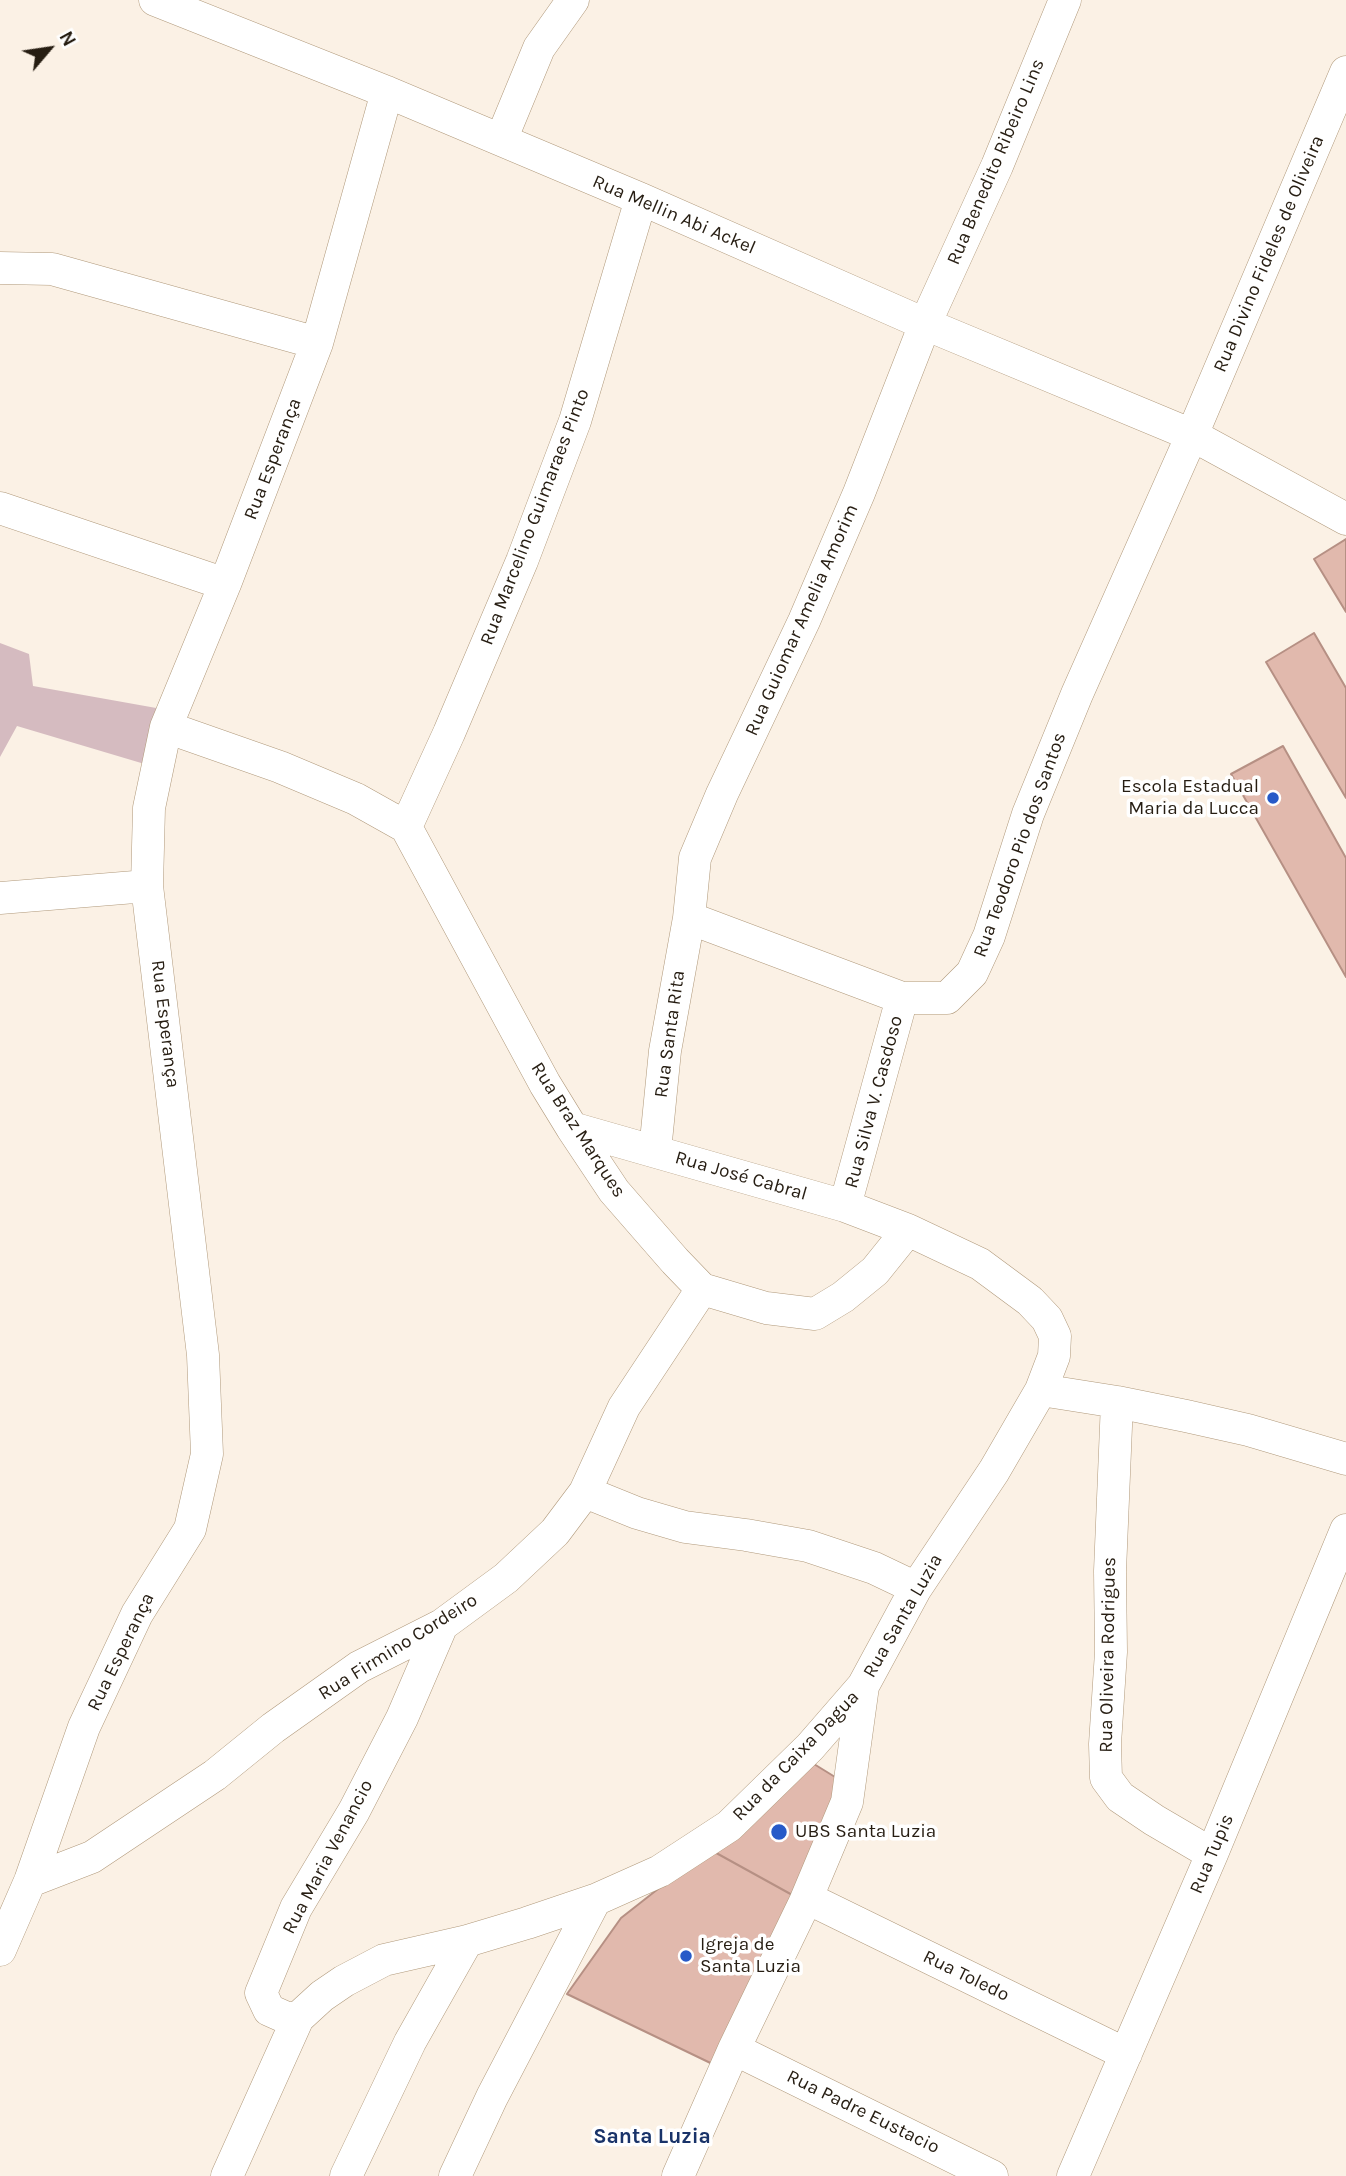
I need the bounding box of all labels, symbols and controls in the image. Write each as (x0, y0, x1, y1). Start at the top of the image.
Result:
north arrow (14, 14, 84, 84)
text: N (54, 28, 80, 50)
street label: Rua Benedito Ribeiro Lins (942, 56, 1050, 268)
street label: Rua Divino Fideles de Oliveira (1209, 132, 1329, 376)
street label: Rua Mellin Abi Ackel (589, 170, 759, 260)
street label: Rua Marcelino Guimaraes Pinto (475, 386, 595, 648)
street label: Rua Esperança (239, 395, 307, 523)
street label: Rua Guiomar Amelia Amorim (740, 501, 864, 739)
street label: Rua Teodoro Pio dos Santos (969, 729, 1071, 961)
place label: Escola Estadual Maria da Lucca (1121, 776, 1259, 820)
marker: Escola Estadual Maria da Lucca (1265, 790, 1281, 806)
street label: Rua Esperança (146, 959, 184, 1089)
street label: Rua Santa Rita (650, 969, 690, 1099)
street label: Rua Silva V. Casdoso (840, 1013, 908, 1191)
street label: Rua Braz Marques (526, 1058, 630, 1202)
street label: Rua José Cabral (672, 1146, 810, 1206)
street label: Rua Santa Luzia (858, 1550, 948, 1682)
street label: Rua Oliveira Rodrigues (1095, 1557, 1121, 1753)
street label: Rua Esperança (83, 1589, 159, 1715)
street label: Rua Firmino Cordeiro (314, 1589, 482, 1705)
street label: Rua da Caixa Dagua (728, 1686, 864, 1826)
street label: Rua Maria Venancio (278, 1776, 378, 1938)
street label: Rua Tupis (1185, 1811, 1239, 1897)
place label: UBS Santa Luzia (795, 1821, 936, 1843)
marker: UBS Santa Luzia (769, 1822, 789, 1842)
place label: Igreja de Santa Luzia (700, 1934, 801, 1978)
street label: Rua Toledo (919, 1945, 1013, 2007)
marker: Igreja de Santa Luzia (678, 1948, 694, 1964)
street label: Rua Padre Eustacio (783, 2065, 943, 2159)
district label: Santa Luzia (593, 2124, 711, 2150)

